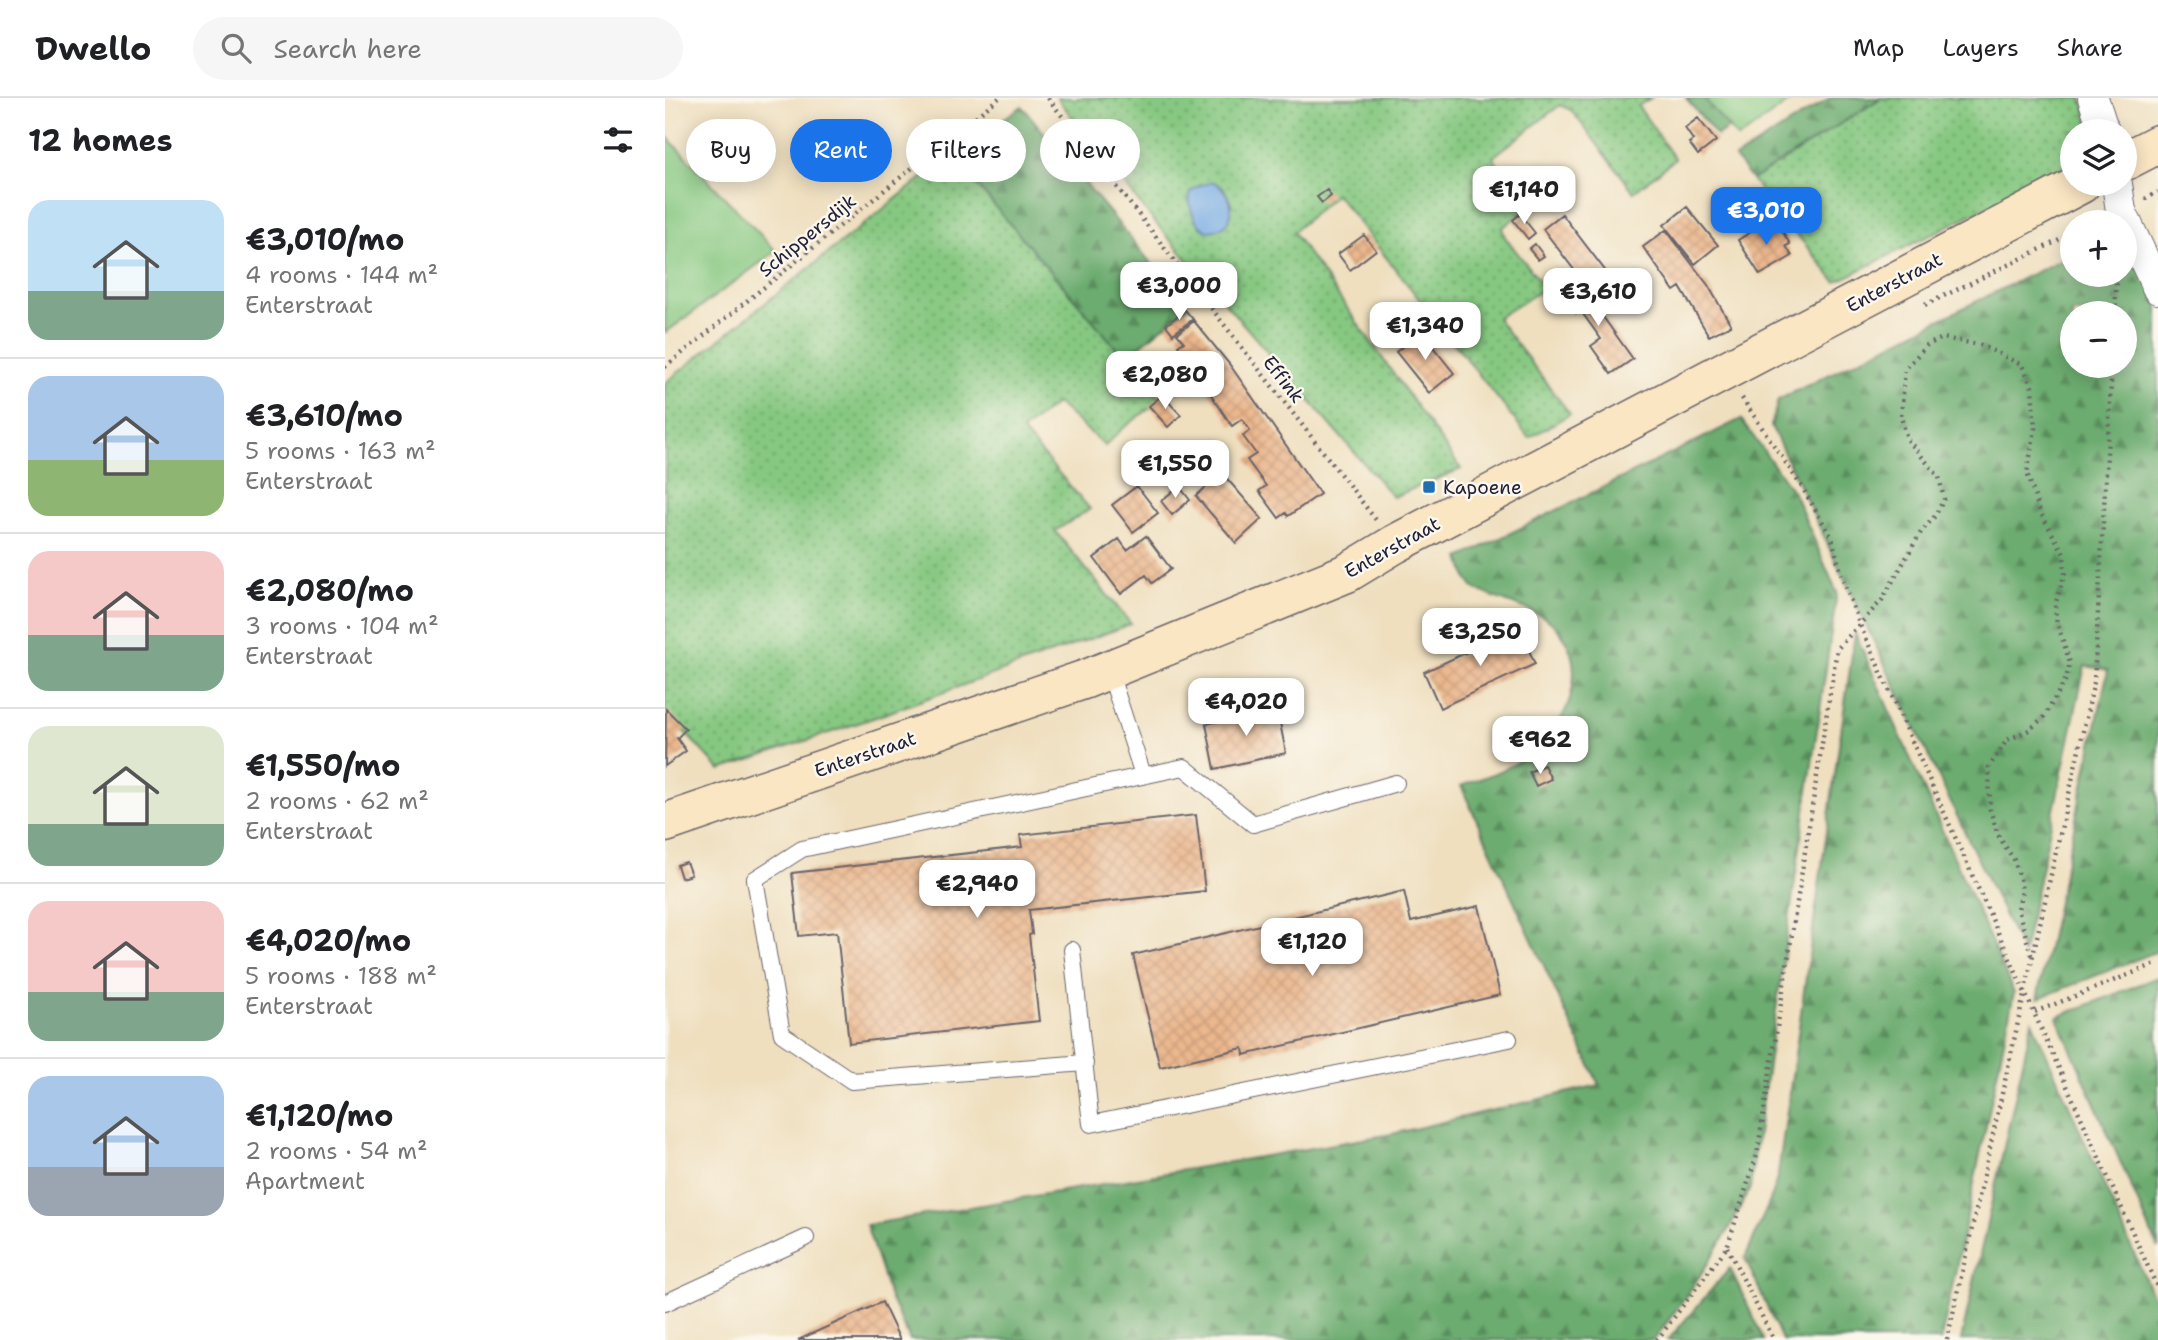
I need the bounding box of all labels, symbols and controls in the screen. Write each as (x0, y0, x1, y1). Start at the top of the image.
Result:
search box (193, 17, 683, 80)
text: Dwello (35, 26, 151, 71)
icon: search (217, 29, 255, 67)
text: Search here (273, 31, 422, 66)
text: Map (1853, 32, 1904, 64)
text: Layers (1942, 32, 2019, 64)
text: Share (2057, 32, 2123, 64)
chip: Buy (686, 119, 776, 182)
chip: Rent (790, 119, 892, 182)
chip: Filters (906, 119, 1026, 182)
chip: New (1040, 119, 1140, 182)
map controls (2060, 119, 2137, 378)
button: layers (2060, 119, 2137, 196)
text: 12 homes (28, 120, 172, 161)
icon: filters (599, 121, 637, 159)
pin: €1,140 (1467, 166, 1581, 226)
text: €1,140 (1489, 174, 1559, 204)
street label: Schippersdijk (753, 188, 861, 282)
pin: €3,010 (1709, 188, 1823, 247)
text: €3,010 (1727, 195, 1805, 225)
button: + (2060, 210, 2137, 287)
text: €3,010/mo (245, 219, 404, 260)
icon: home (84, 228, 168, 312)
street label: Enterstraat (1842, 247, 1947, 318)
text: 4 rooms · 144 m² (245, 260, 438, 290)
pin: €3,000 (1122, 262, 1236, 322)
pin: €3,610 (1541, 268, 1655, 328)
text: €3,000 (1136, 270, 1222, 300)
text: €3,610 (1559, 276, 1637, 306)
text: Enterstraat (245, 290, 373, 320)
button: − (2060, 301, 2137, 378)
pin: €1,340 (1368, 302, 1482, 362)
text: €1,340 (1386, 310, 1464, 340)
street label: Effink (1257, 350, 1310, 408)
pin: €2,080 (1108, 352, 1222, 411)
text: €2,080 (1122, 359, 1208, 389)
text: €3,610/mo (245, 395, 403, 436)
icon: home (84, 404, 168, 488)
text: 5 rooms · 163 m² (245, 436, 436, 466)
pin: €1,550 (1118, 440, 1232, 500)
text: €1,550 (1137, 448, 1213, 478)
text: Enterstraat (245, 466, 373, 496)
place label: Kapoene (1443, 475, 1522, 500)
marker: Kapoene (1421, 479, 1437, 495)
street label: Enterstraat (1340, 511, 1445, 584)
text: €2,080/mo (245, 570, 414, 611)
icon: home (84, 579, 168, 663)
pin: €3,250 (1423, 608, 1537, 668)
text: 3 rooms · 104 m² (245, 611, 438, 641)
text: €3,250 (1438, 616, 1522, 646)
text: Enterstraat (245, 641, 373, 671)
pin: €4,020 (1189, 678, 1303, 738)
text: €4,020 (1204, 686, 1288, 716)
pin: €962 (1499, 716, 1581, 776)
text: €962 (1508, 724, 1572, 754)
street label: Enterstraat (811, 725, 919, 783)
text: €1,550/mo (245, 745, 401, 786)
icon: home (84, 754, 168, 838)
text: 2 rooms · 62 m² (245, 786, 429, 816)
text: Enterstraat (245, 816, 373, 846)
pin: €2,940 (920, 860, 1034, 920)
text: €2,940 (935, 868, 1019, 898)
pin: €1,120 (1255, 918, 1369, 978)
text: €4,020/mo (245, 920, 411, 961)
text: €1,120 (1277, 926, 1347, 956)
icon: home (84, 929, 168, 1013)
text: 5 rooms · 188 m² (245, 961, 437, 991)
text: Enterstraat (245, 991, 373, 1021)
text: €1,120/mo (245, 1095, 394, 1136)
icon: home (84, 1104, 168, 1188)
text: 2 rooms · 54 m² (245, 1136, 428, 1166)
text: Apartment (245, 1166, 365, 1196)

